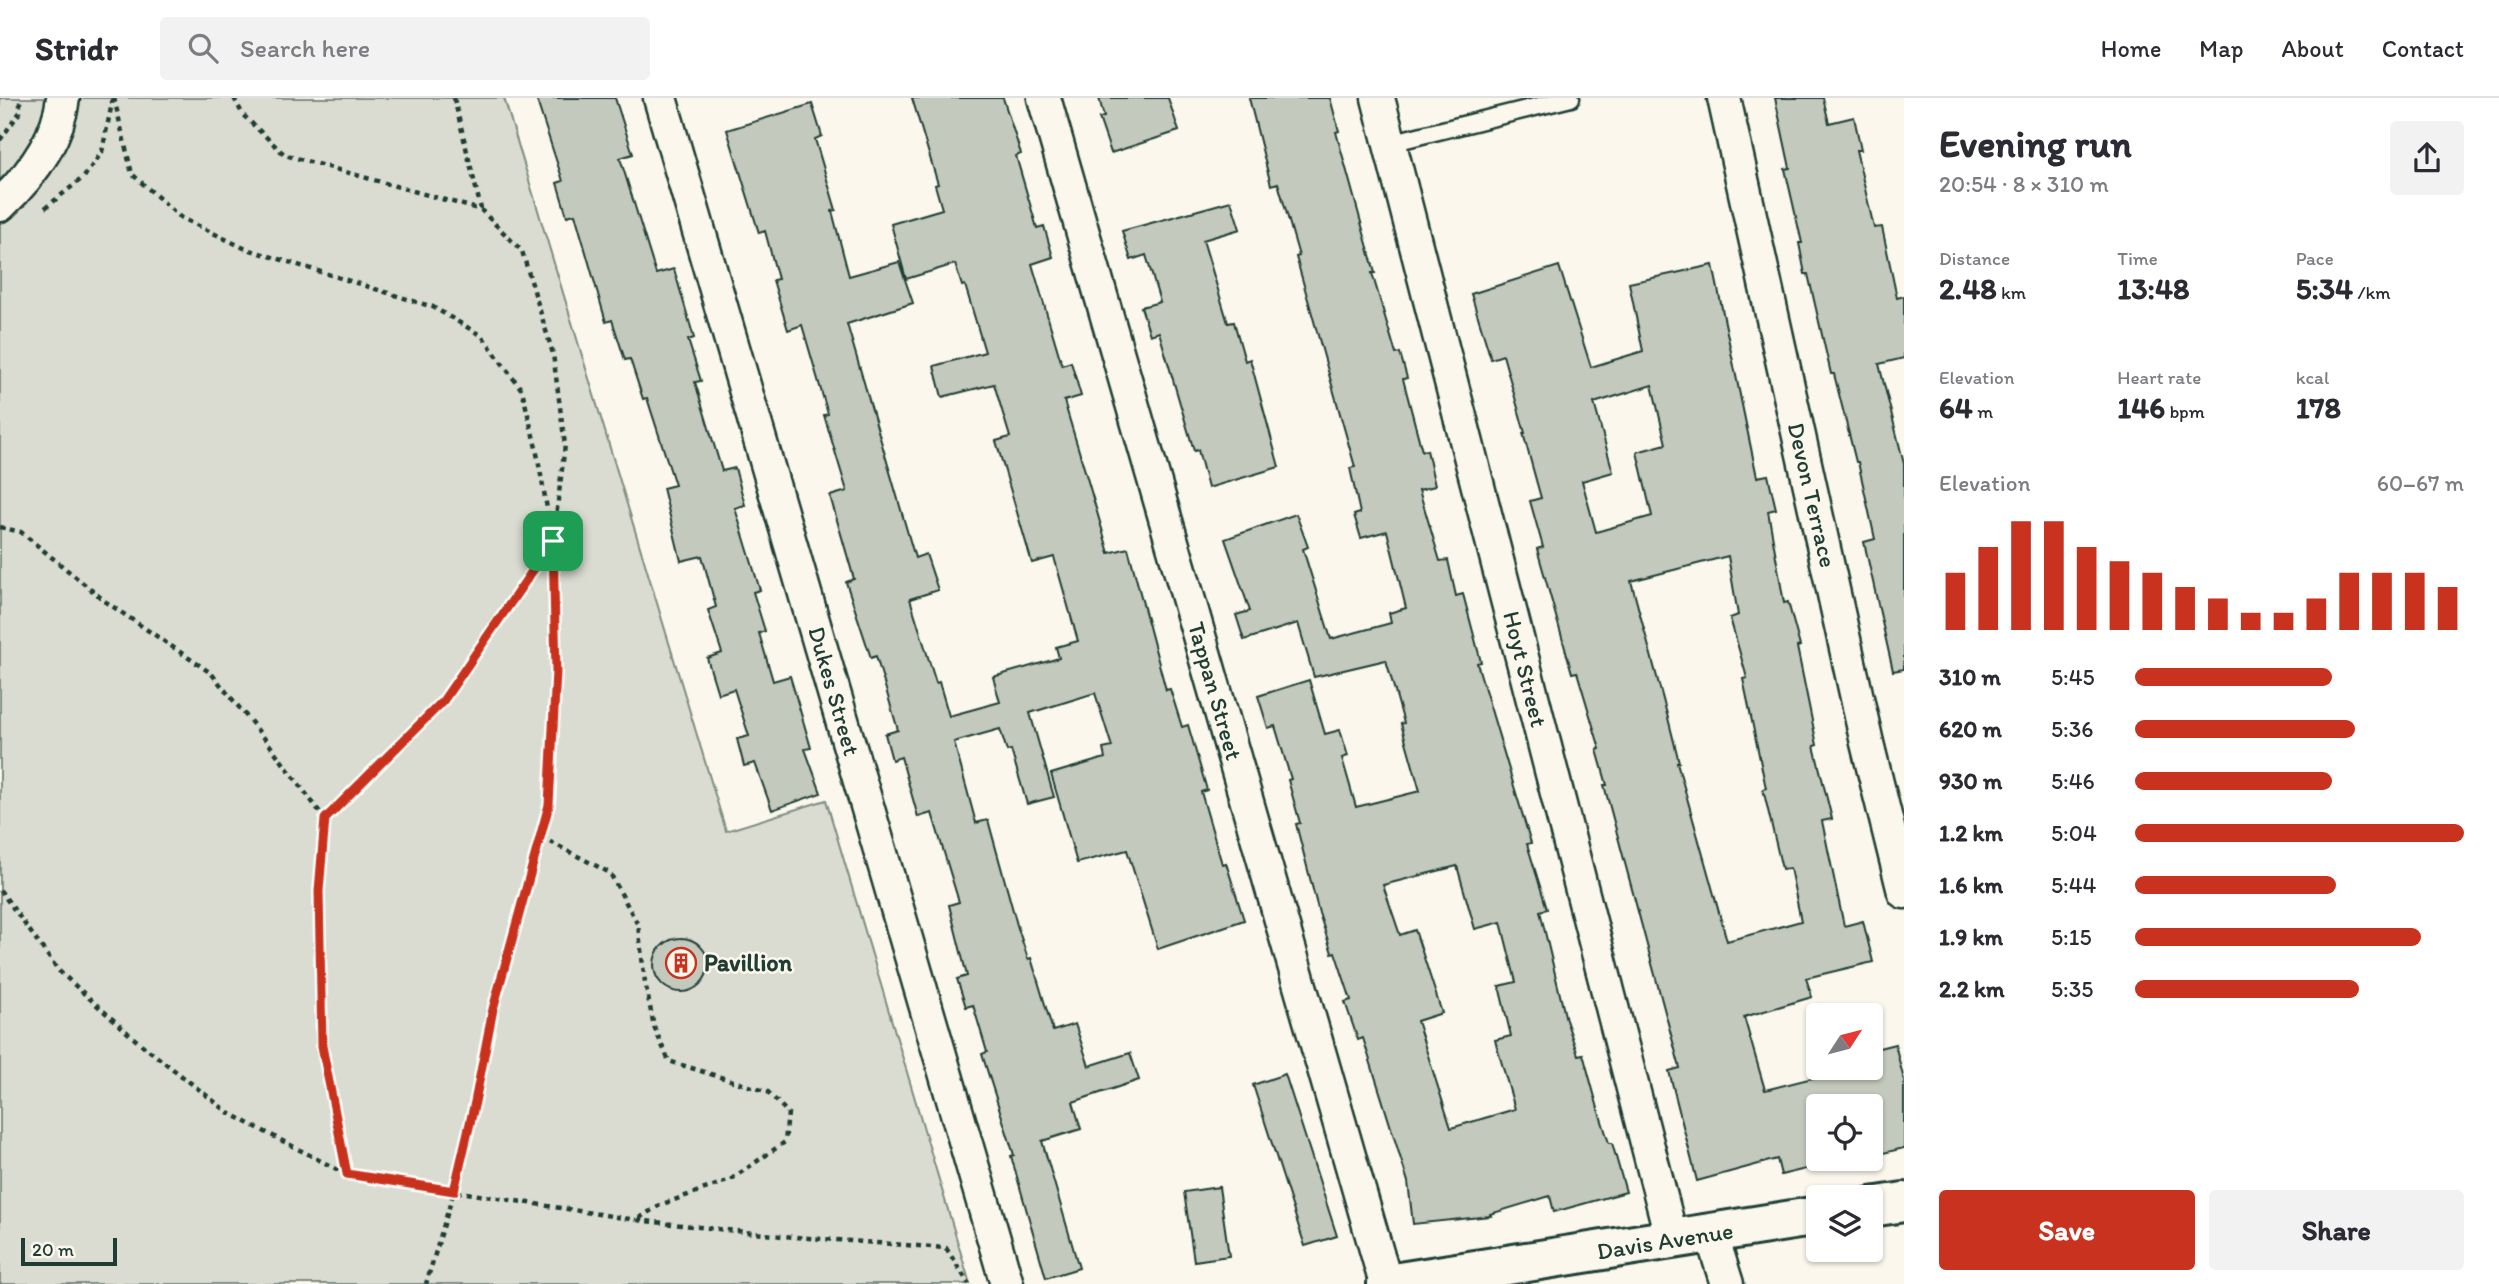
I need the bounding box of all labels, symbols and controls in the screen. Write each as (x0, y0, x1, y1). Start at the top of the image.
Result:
search box (160, 17, 650, 80)
text: Stridr (35, 29, 118, 68)
icon: search (184, 29, 222, 67)
text: Search here (240, 32, 370, 64)
text: Home (2101, 34, 2161, 63)
text: Map (2199, 34, 2243, 63)
text: About (2281, 34, 2344, 63)
text: Contact (2382, 34, 2464, 63)
text: Evening run (1939, 121, 2132, 167)
button: share (2390, 121, 2464, 195)
text: 20:54 · 8 × 310 m (1939, 170, 2109, 198)
text: Distance (1939, 247, 2010, 270)
text: Time (2117, 247, 2158, 270)
text: Pace (2296, 247, 2334, 270)
text: 2.48 (1939, 270, 1997, 307)
text: 13:48 (2117, 270, 2189, 307)
text: 5:34 (2296, 270, 2353, 307)
text: km (1997, 281, 2026, 304)
text: /km (2353, 281, 2391, 304)
text: Elevation (1939, 366, 2015, 389)
text: Heart rate (2117, 366, 2201, 389)
text: kcal (2296, 366, 2329, 389)
text: 64 (1939, 389, 1973, 426)
text: 146 (2117, 389, 2165, 426)
text: 178 (2296, 389, 2341, 426)
text: m (1973, 400, 1993, 423)
text: bpm (2165, 400, 2205, 423)
street label: Devon Terrace (1782, 420, 1843, 570)
text: Elevation (1939, 469, 2030, 497)
text: 60–67 m (2377, 469, 2464, 497)
pin (523, 511, 583, 571)
icon: arrive (534, 522, 572, 560)
street label: Hoyt Street (1497, 608, 1554, 730)
street label: Tappan Street (1182, 618, 1249, 763)
street label: Dukes Street (802, 623, 867, 759)
text: 310 m (1939, 663, 2001, 691)
text: 5:45 (2051, 663, 2095, 691)
text: 620 m (1939, 715, 2002, 743)
text: 5:36 (2051, 715, 2093, 743)
text: 930 m (1939, 767, 2002, 795)
text: 5:46 (2051, 767, 2095, 795)
text: 1.2 km (1939, 819, 2003, 847)
text: 5:04 (2051, 819, 2097, 847)
text: 1.6 km (1939, 871, 2003, 899)
text: 5:44 (2051, 871, 2096, 899)
text: 1.9 km (1939, 923, 2003, 951)
text: 5:15 (2051, 923, 2091, 951)
building icon: Pavillion (664, 946, 698, 980)
place label: Pavillion (704, 948, 793, 977)
text: 2.2 km (1939, 975, 2004, 1003)
text: 5:35 (2051, 975, 2093, 1003)
north arrow (1806, 1003, 1883, 1080)
map controls (1806, 1003, 1883, 1262)
button: locate (1806, 1094, 1883, 1171)
button: layers (1806, 1185, 1883, 1262)
button: Save (1939, 1190, 2195, 1270)
button: Share (2209, 1190, 2464, 1270)
street label: Davis Avenue (1595, 1215, 1735, 1266)
scale bar (21, 1235, 117, 1267)
text: 20 m (32, 1238, 74, 1261)

